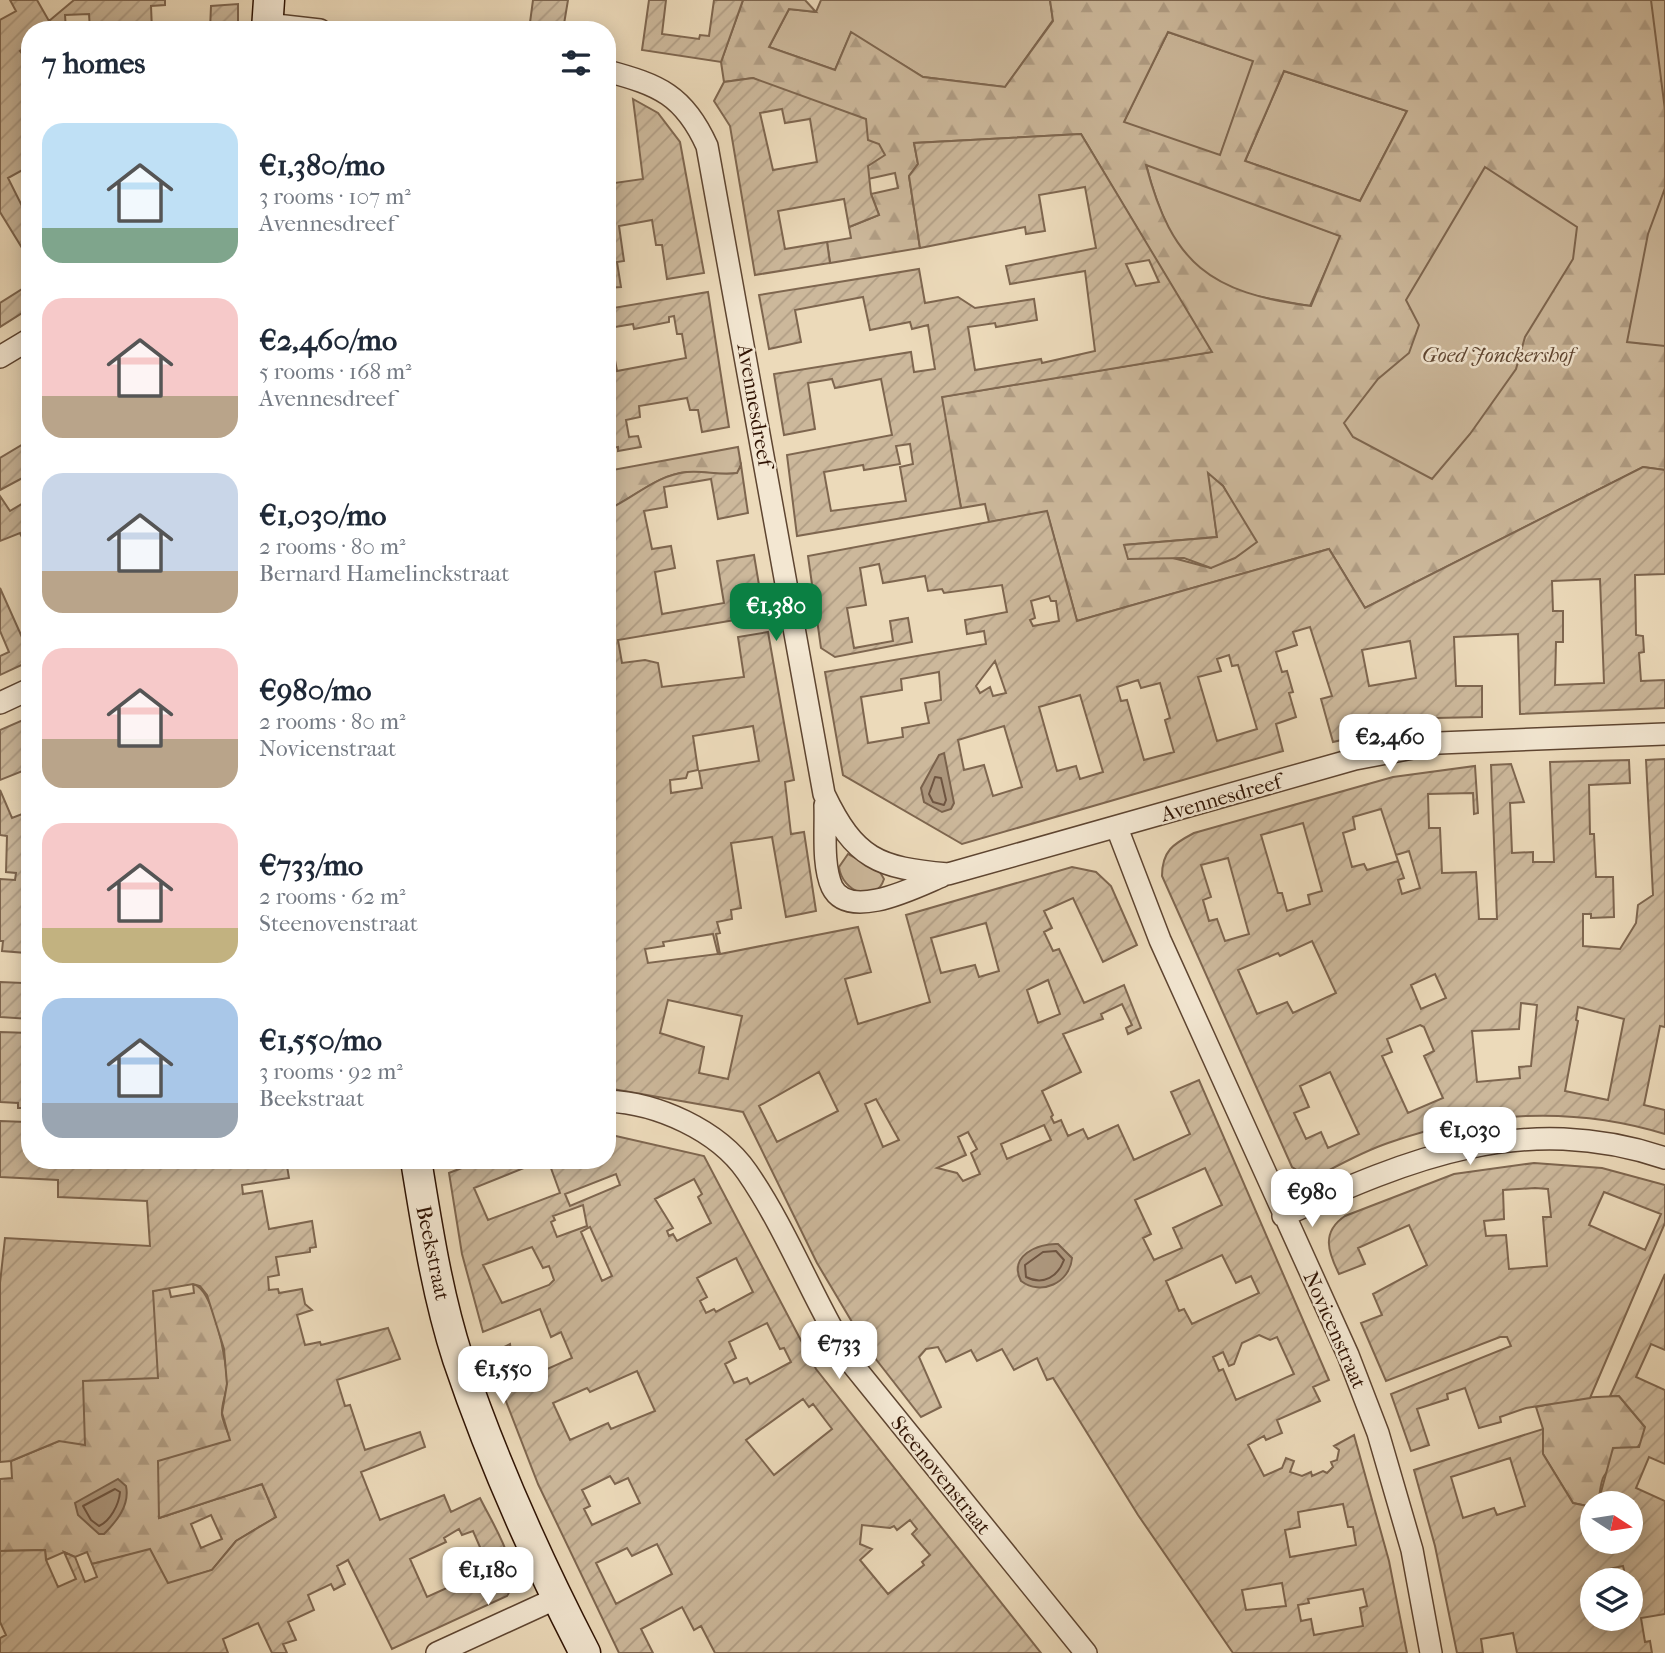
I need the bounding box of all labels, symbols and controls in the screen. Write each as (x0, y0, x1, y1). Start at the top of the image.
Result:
icon: filters (557, 44, 595, 82)
text: 7 homes (42, 46, 145, 81)
text: €1,380/mo (259, 148, 385, 183)
icon: home (98, 151, 182, 235)
text: 3 rooms · 107 m² (259, 183, 411, 210)
text: Avennesdreef (259, 210, 395, 237)
text: €2,460/mo (259, 323, 397, 358)
icon: home (98, 326, 182, 410)
street label: Avennesdreef (732, 341, 778, 472)
park label: Goed Jonckershof (1422, 343, 1579, 367)
text: 5 rooms · 168 m² (259, 358, 412, 385)
text: Avennesdreef (259, 385, 395, 412)
text: €1,030/mo (259, 498, 387, 533)
icon: home (98, 501, 182, 585)
text: 2 rooms · 80 m² (259, 533, 406, 560)
text: Bernard Hamelinckstraat (259, 560, 509, 587)
pin: €1,380 (719, 584, 833, 643)
text: €1,380 (746, 592, 806, 619)
text: €980/mo (259, 673, 372, 708)
icon: home (98, 676, 182, 760)
text: 2 rooms · 80 m² (259, 708, 406, 735)
pin: €2,460 (1333, 714, 1447, 774)
text: €2,460 (1355, 723, 1425, 750)
text: Novicenstraat (259, 735, 396, 762)
street label: Avennesdreef (1157, 768, 1288, 827)
text: €733/mo (259, 848, 363, 883)
icon: home (98, 851, 182, 935)
text: 2 rooms · 62 m² (259, 883, 406, 910)
text: Steenovenstraat (259, 910, 418, 937)
text: €1,550/mo (259, 1023, 382, 1058)
icon: home (98, 1026, 182, 1110)
text: 3 rooms · 92 m² (259, 1058, 403, 1085)
text: Beekstraat (259, 1085, 364, 1112)
pin: €1,030 (1413, 1108, 1527, 1167)
text: €1,030 (1439, 1116, 1501, 1143)
pin: €980 (1271, 1170, 1353, 1229)
text: €980 (1287, 1178, 1337, 1205)
street label: Beekstraat (411, 1203, 455, 1303)
street label: Novicenstraat (1299, 1268, 1372, 1393)
pin: €733 (798, 1322, 880, 1381)
text: €733 (817, 1330, 861, 1357)
pin: €1,550 (446, 1346, 560, 1406)
text: €1,550 (474, 1355, 532, 1382)
street label: Steenovenstraat (886, 1411, 996, 1539)
north arrow (1580, 1491, 1643, 1554)
map controls (1580, 1491, 1643, 1631)
pin: €1,180 (431, 1548, 545, 1607)
text: €1,180 (458, 1556, 518, 1583)
button: layers (1580, 1568, 1643, 1631)

